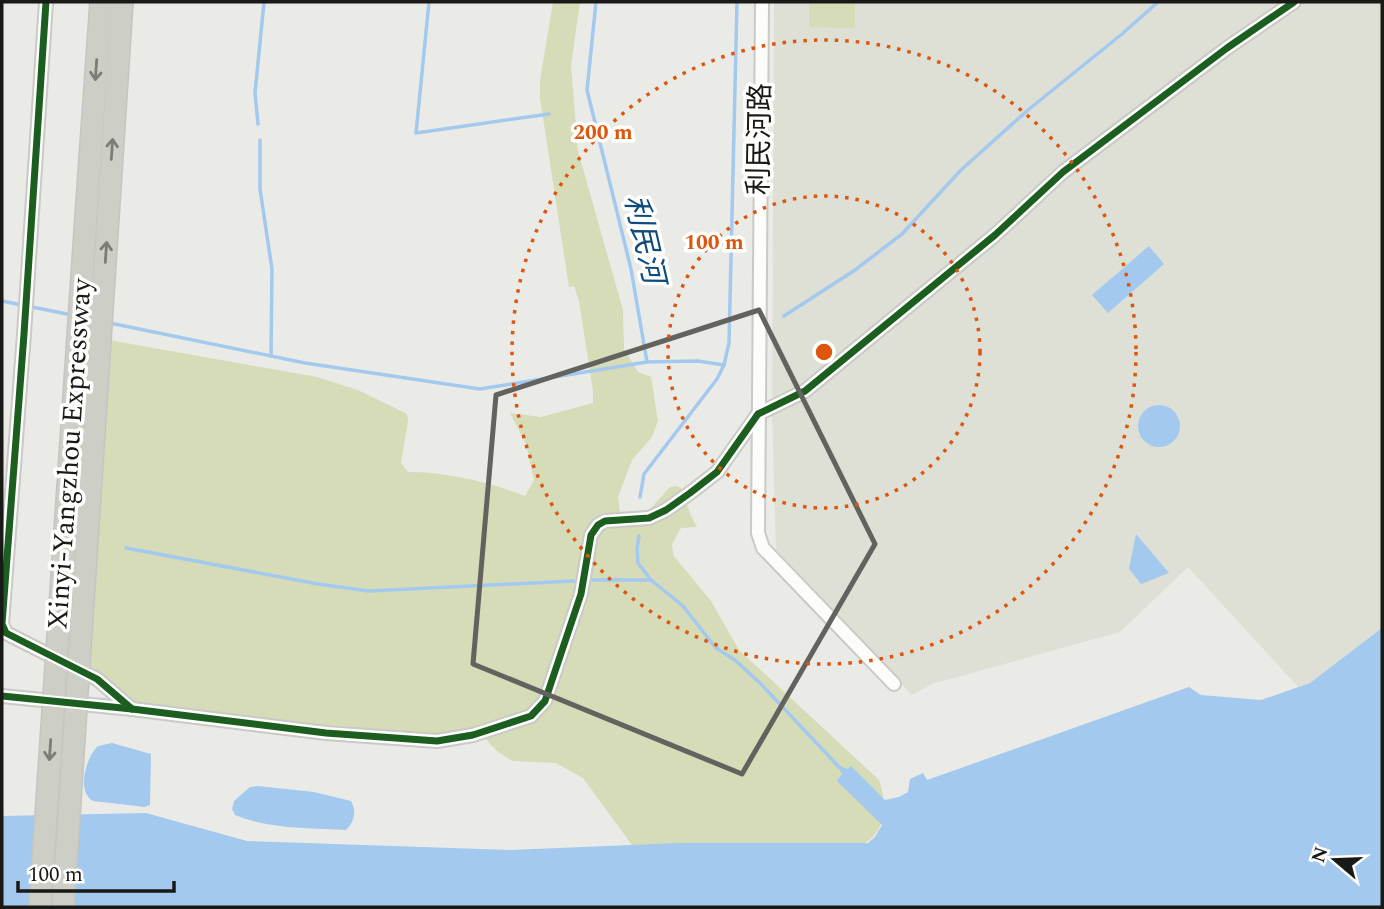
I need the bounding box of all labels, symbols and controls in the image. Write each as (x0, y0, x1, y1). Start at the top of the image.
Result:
one-way arrow (89, 58, 102, 81)
street label: 利民河路 (738, 83, 782, 195)
text: 200 m (573, 117, 633, 149)
one-way arrow (106, 138, 119, 161)
water label: 利民河 (611, 190, 678, 293)
text: 100 m (684, 227, 744, 259)
one-way arrow (99, 241, 112, 264)
street label: Xinyi-Yangzhou Expressway (36, 275, 104, 631)
centre of rings (812, 340, 836, 364)
one-way arrow (43, 738, 56, 760)
north arrow (1300, 825, 1370, 895)
text: N (1304, 843, 1337, 867)
scale bar (18, 850, 173, 894)
text: 100 m (28, 859, 83, 891)

